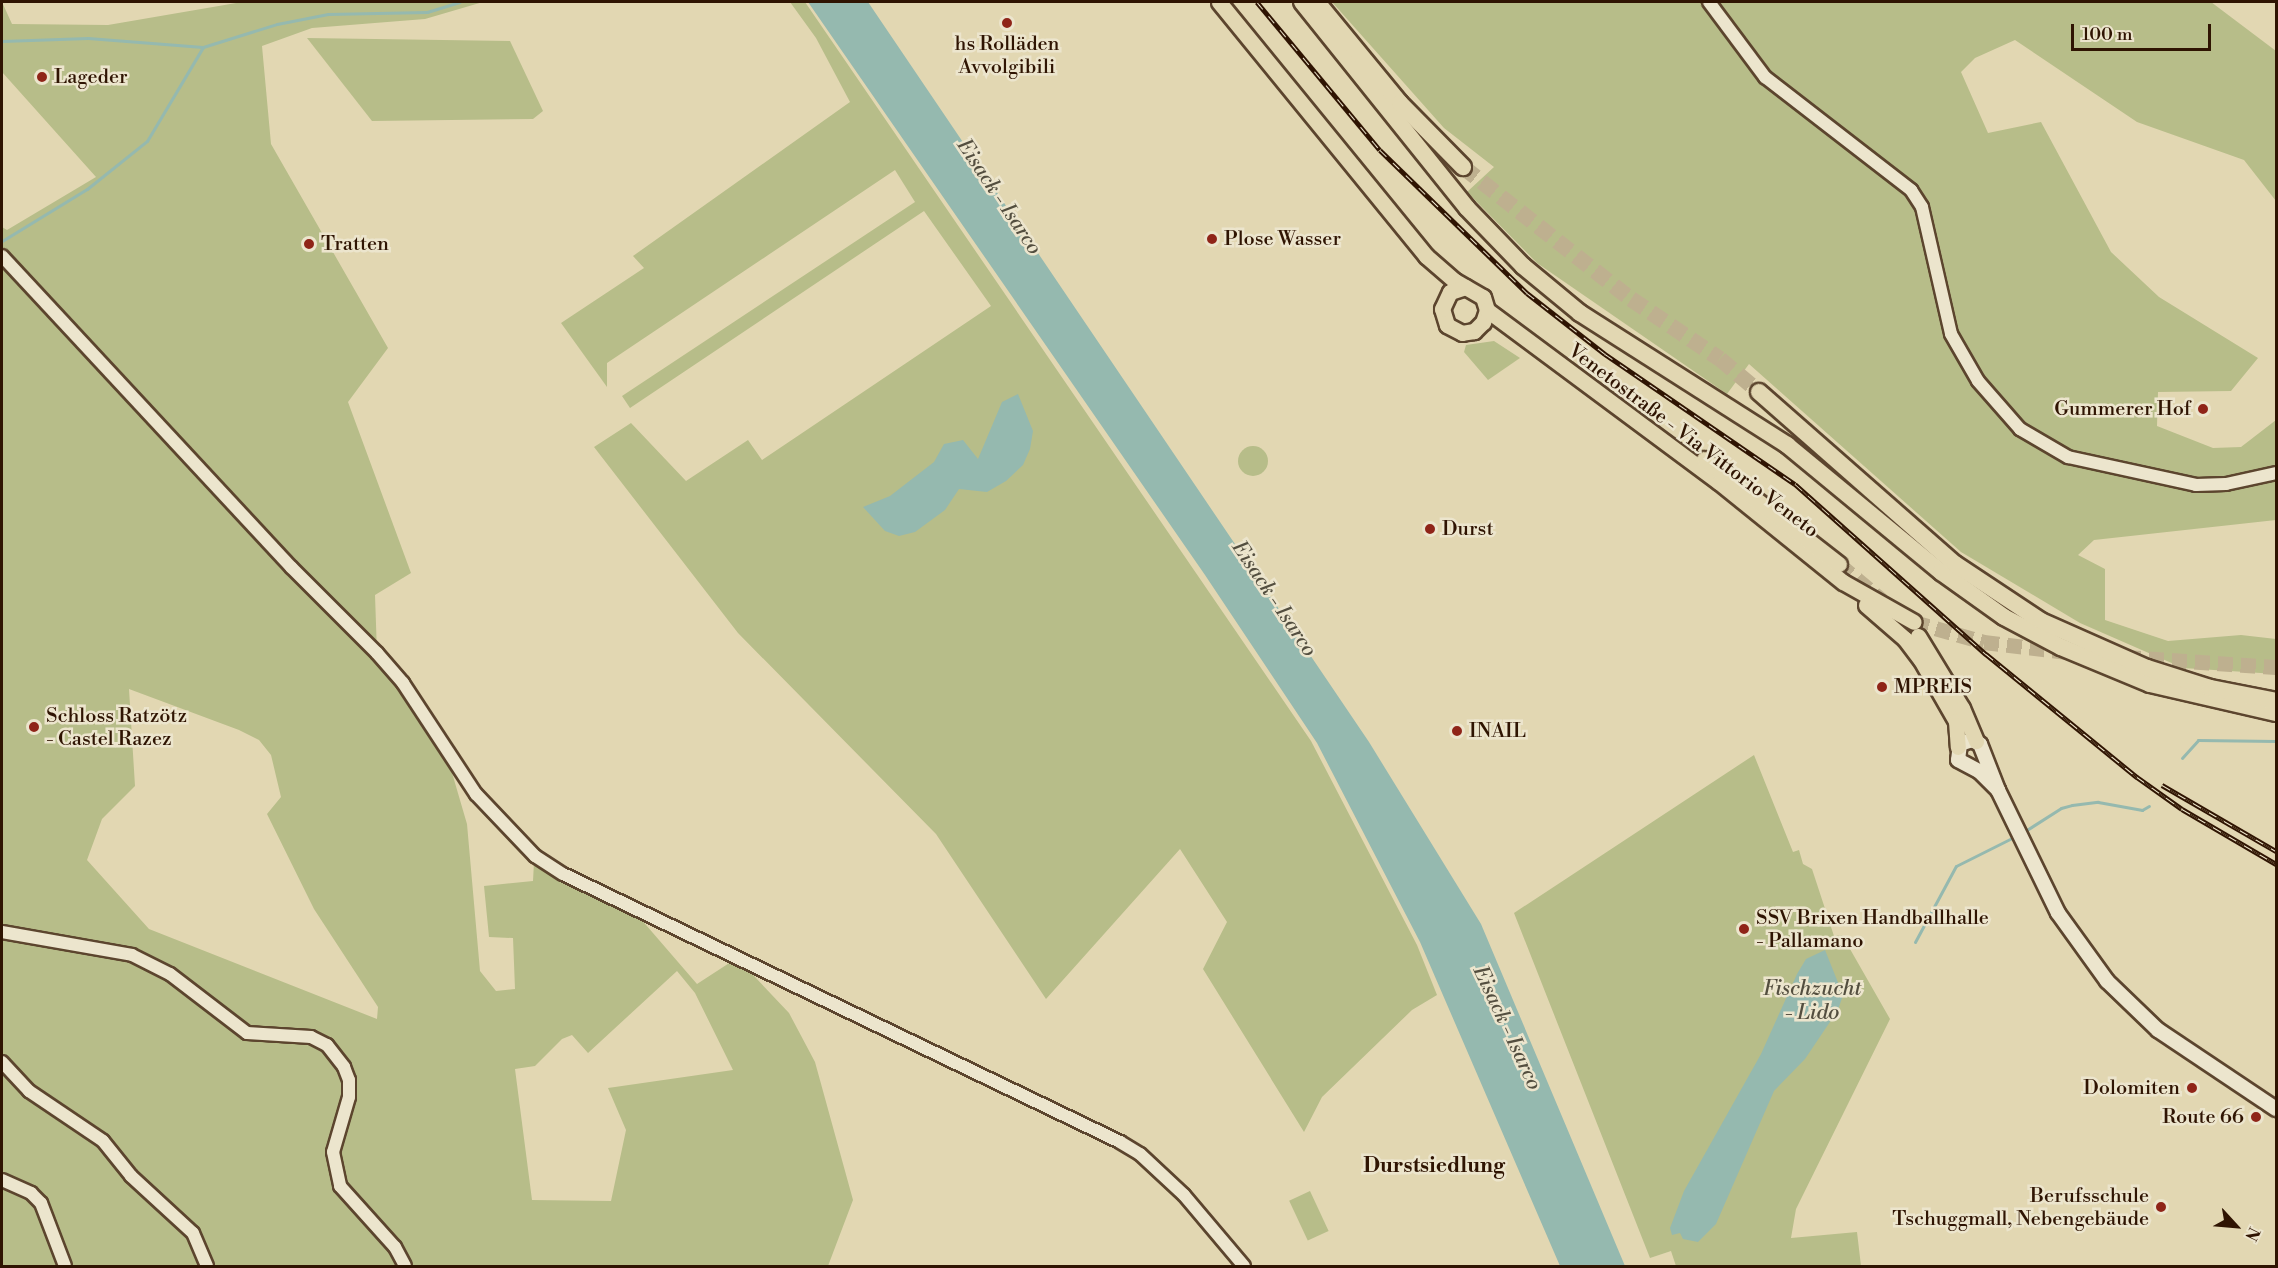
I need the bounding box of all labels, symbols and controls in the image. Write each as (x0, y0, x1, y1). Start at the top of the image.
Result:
scale bar (2074, 12, 2214, 50)
marker: hs Rolläden Avvolgibili (1000, 16, 1014, 30)
text: 100 m (2082, 23, 2133, 46)
place label: hs Rolläden Avvolgibili (954, 33, 1060, 80)
place label: Lageder (54, 65, 128, 89)
marker: Lageder (35, 70, 49, 84)
water label: Eisack - Isarco (951, 134, 1047, 260)
place label: Plose Wasser (1224, 227, 1341, 251)
place label: Tratten (321, 232, 389, 256)
marker: Plose Wasser (1205, 232, 1219, 246)
marker: Tratten (302, 237, 316, 251)
street label: Venetostraße - Via Vittorio Veneto (1563, 339, 1823, 543)
place label: Gummerer Hof (2054, 397, 2191, 421)
marker: Gummerer Hof (2196, 402, 2210, 416)
place label: Durst (1442, 517, 1494, 541)
marker: Durst (1423, 522, 1437, 536)
water label: Eisack - Isarco (1226, 536, 1322, 662)
place label: MPREIS (1894, 675, 1972, 699)
marker: MPREIS (1875, 680, 1889, 694)
place label: Schloss Ratzötz - Castel Razez (46, 704, 187, 751)
place label: INAIL (1469, 719, 1526, 743)
marker: Schloss Ratzötz - Castel Razez (27, 720, 41, 734)
marker: INAIL (1450, 724, 1464, 738)
place label: SSV Brixen Handballhalle - Pallamano (1756, 906, 1989, 953)
marker: SSV Brixen Handballhalle - Pallamano (1737, 922, 1751, 936)
water label: Eisack - Isarco (1467, 962, 1547, 1094)
water label: Fischzucht - Lido (1763, 976, 1861, 1026)
place label: Dolomiten (2083, 1076, 2180, 1100)
marker: Dolomiten (2185, 1081, 2199, 1095)
place label: Route 66 (2162, 1105, 2244, 1129)
marker: Route 66 (2249, 1110, 2263, 1124)
district label: Durstsiedlung (1363, 1153, 1505, 1179)
place label: Berufsschule Tschuggmall, Nebengebäude (1892, 1184, 2149, 1231)
north arrow (2206, 1196, 2266, 1256)
marker: Berufsschule Tschuggmall, Nebengebäude (2154, 1200, 2168, 1214)
text: N (2240, 1224, 2264, 1244)

